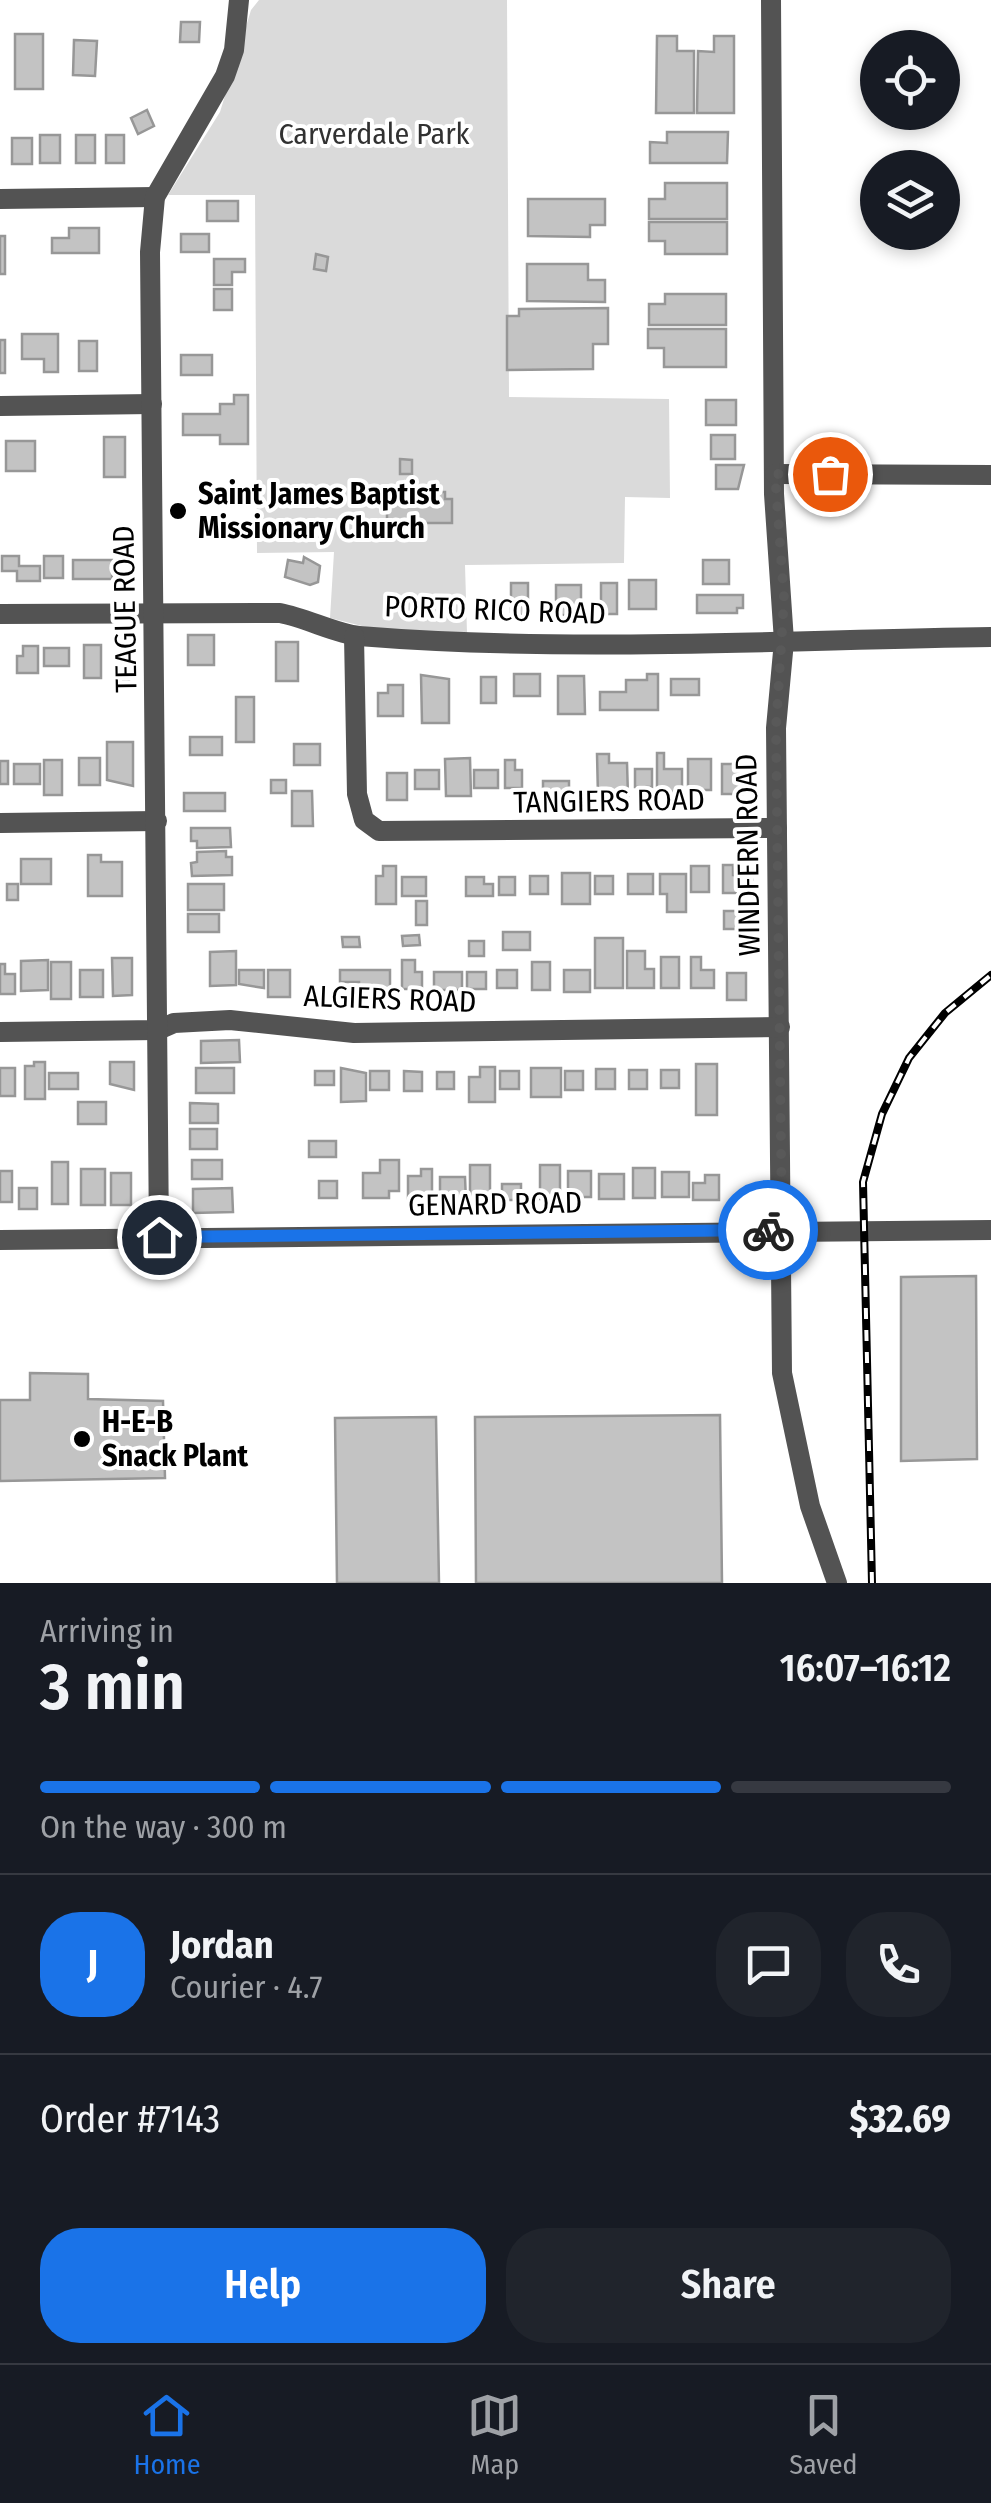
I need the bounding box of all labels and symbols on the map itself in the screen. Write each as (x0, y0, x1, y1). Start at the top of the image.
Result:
park label: Carverdale Park (278, 116, 470, 152)
pin (788, 432, 873, 517)
place label: Saint James Baptist Missionary Church (198, 476, 440, 546)
marker: Saint James Baptist Missionary Church (167, 500, 189, 522)
street label: TEAGUE ROAD (106, 525, 144, 693)
street label: PORTO RICO ROAD (384, 588, 606, 632)
street label: WINDFERN ROAD (728, 753, 768, 957)
street label: TANGIERS ROAD (513, 781, 705, 821)
street label: ALGIERS ROAD (303, 978, 477, 1020)
courier (718, 1180, 818, 1280)
street label: GENARD ROAD (408, 1184, 582, 1224)
pin (117, 1195, 202, 1280)
place label: H-E-B Snack Plant (102, 1404, 248, 1474)
marker: H-E-B Snack Plant (71, 1428, 93, 1450)

